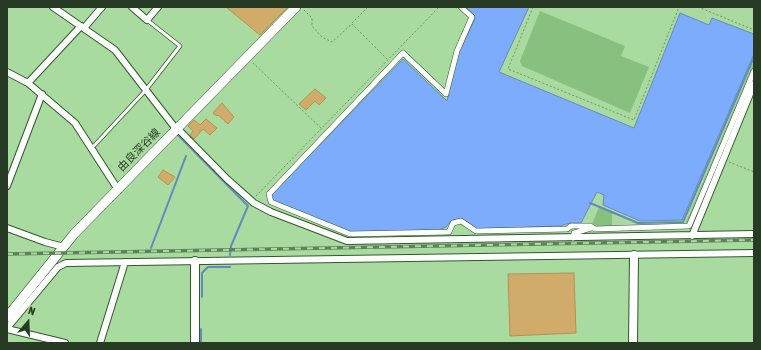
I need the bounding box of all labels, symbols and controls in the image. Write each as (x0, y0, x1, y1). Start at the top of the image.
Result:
street label: 由良深谷線 (115, 126, 163, 174)
north arrow (8, 302, 48, 342)
text: N (27, 304, 37, 317)

